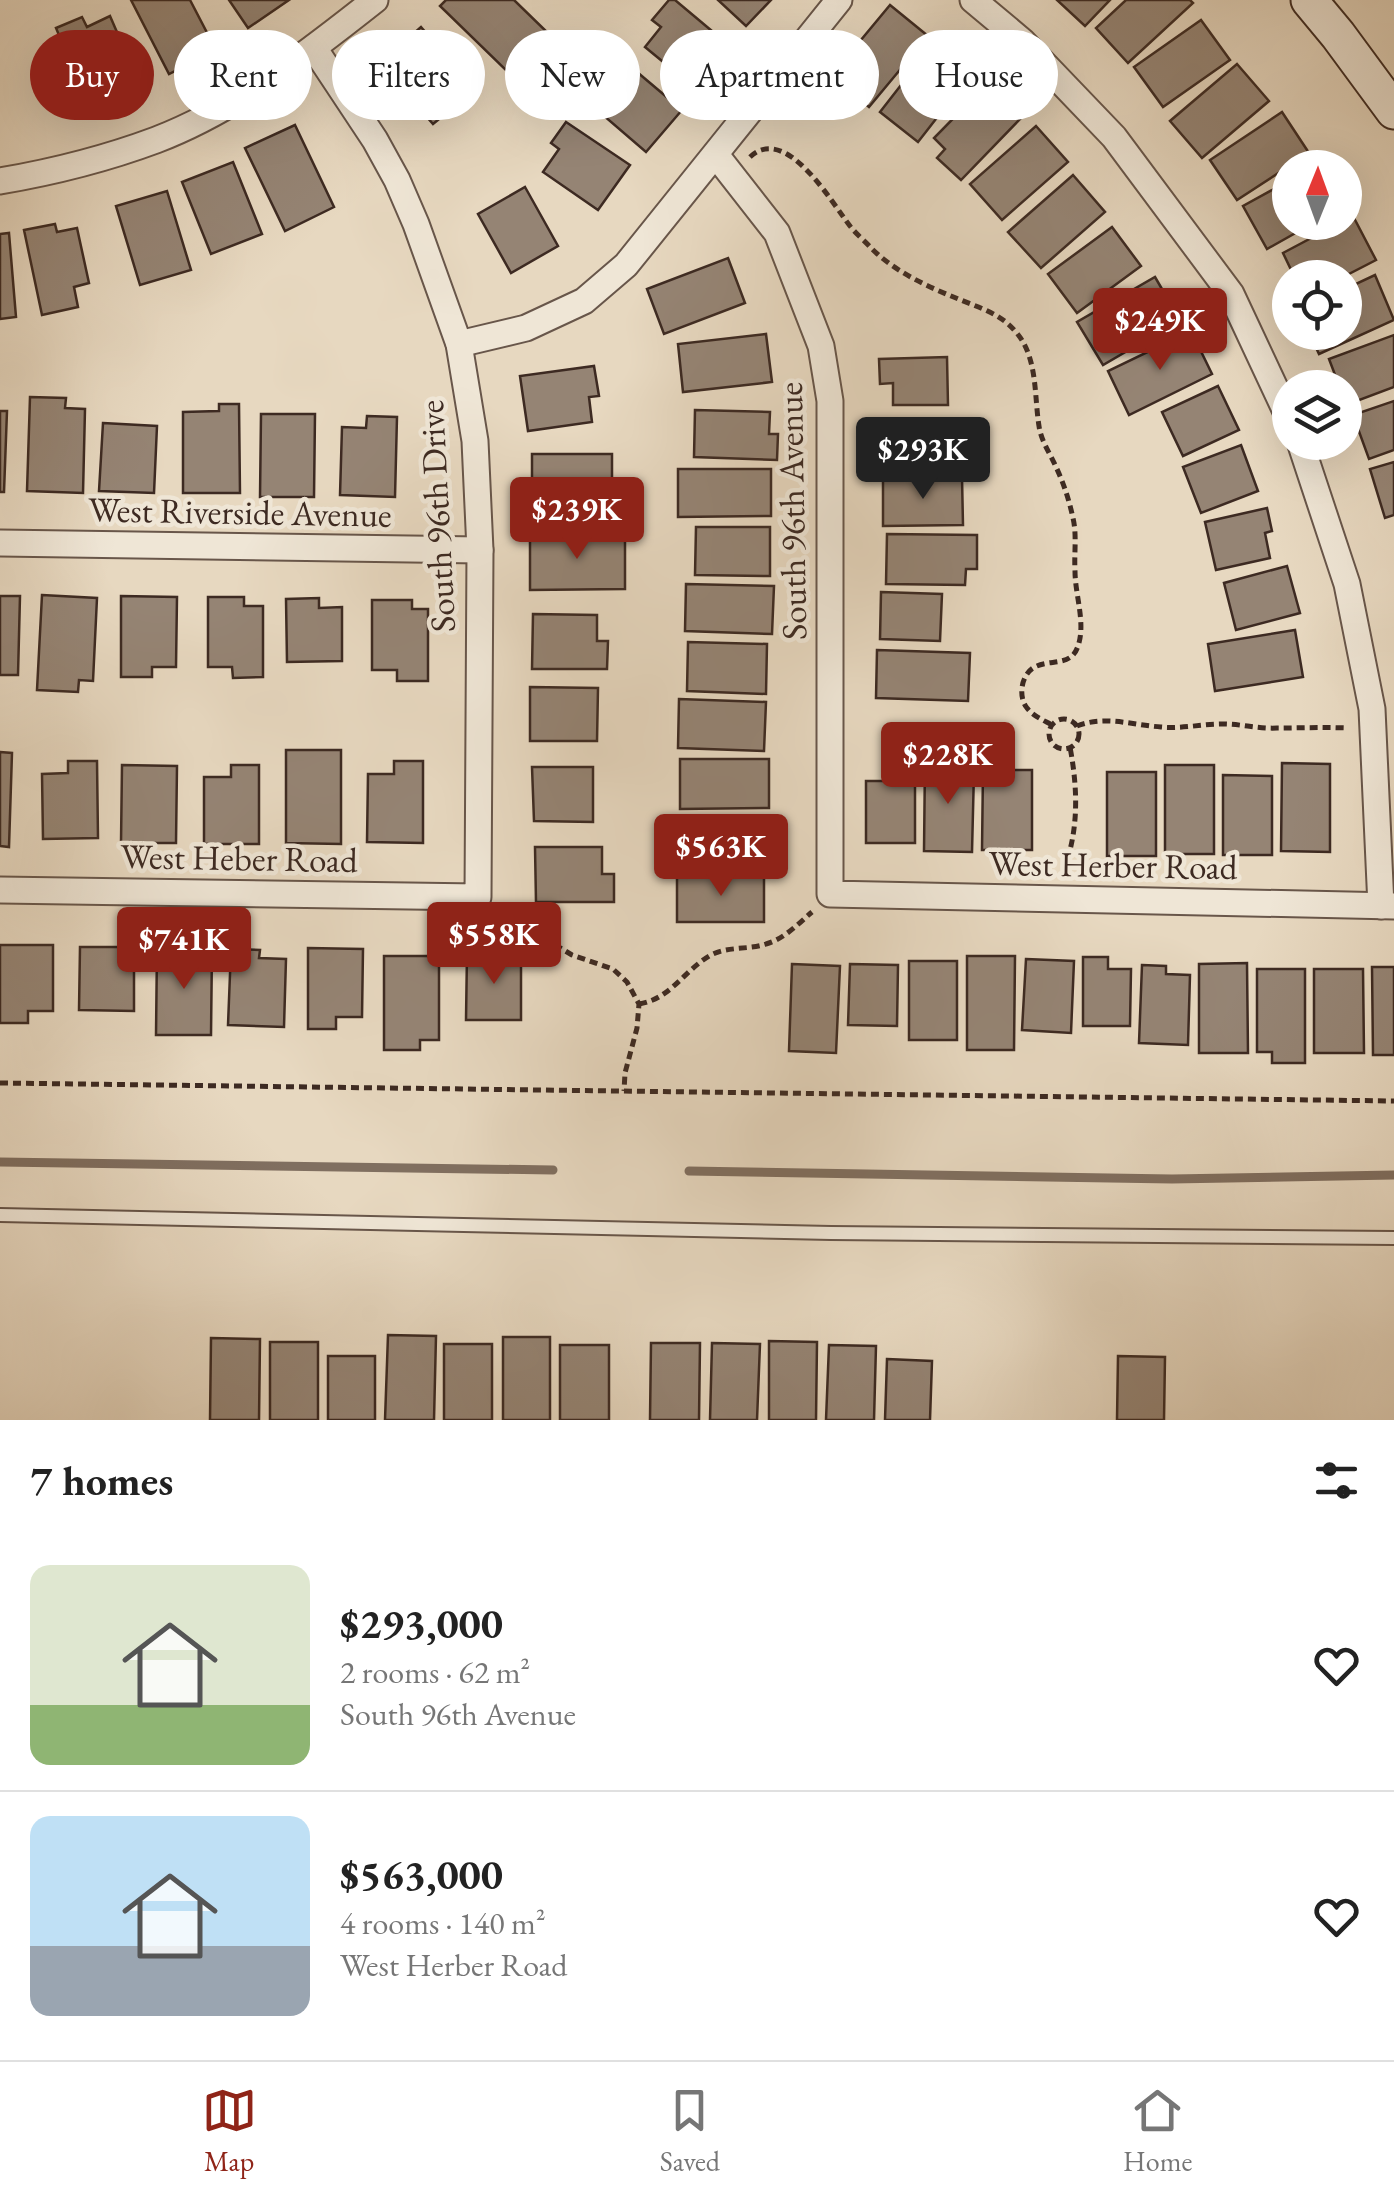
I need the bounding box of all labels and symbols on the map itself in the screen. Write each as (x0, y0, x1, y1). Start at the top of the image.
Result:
north arrow (1272, 150, 1362, 240)
pin: $249K (1090, 288, 1230, 373)
street label: South 96th Avenue (767, 382, 816, 640)
street label: South 96th Drive (408, 399, 465, 633)
pin: $293K (853, 417, 993, 502)
pin: $239K (507, 477, 647, 562)
street label: West Riverside Avenue (88, 486, 392, 537)
pin: $228K (878, 722, 1018, 807)
pin: $563K (651, 814, 791, 899)
street label: West Heber Road (120, 833, 358, 882)
street label: West Herber Road (988, 840, 1238, 889)
pin: $558K (424, 902, 564, 987)
pin: $741K (114, 907, 254, 992)

